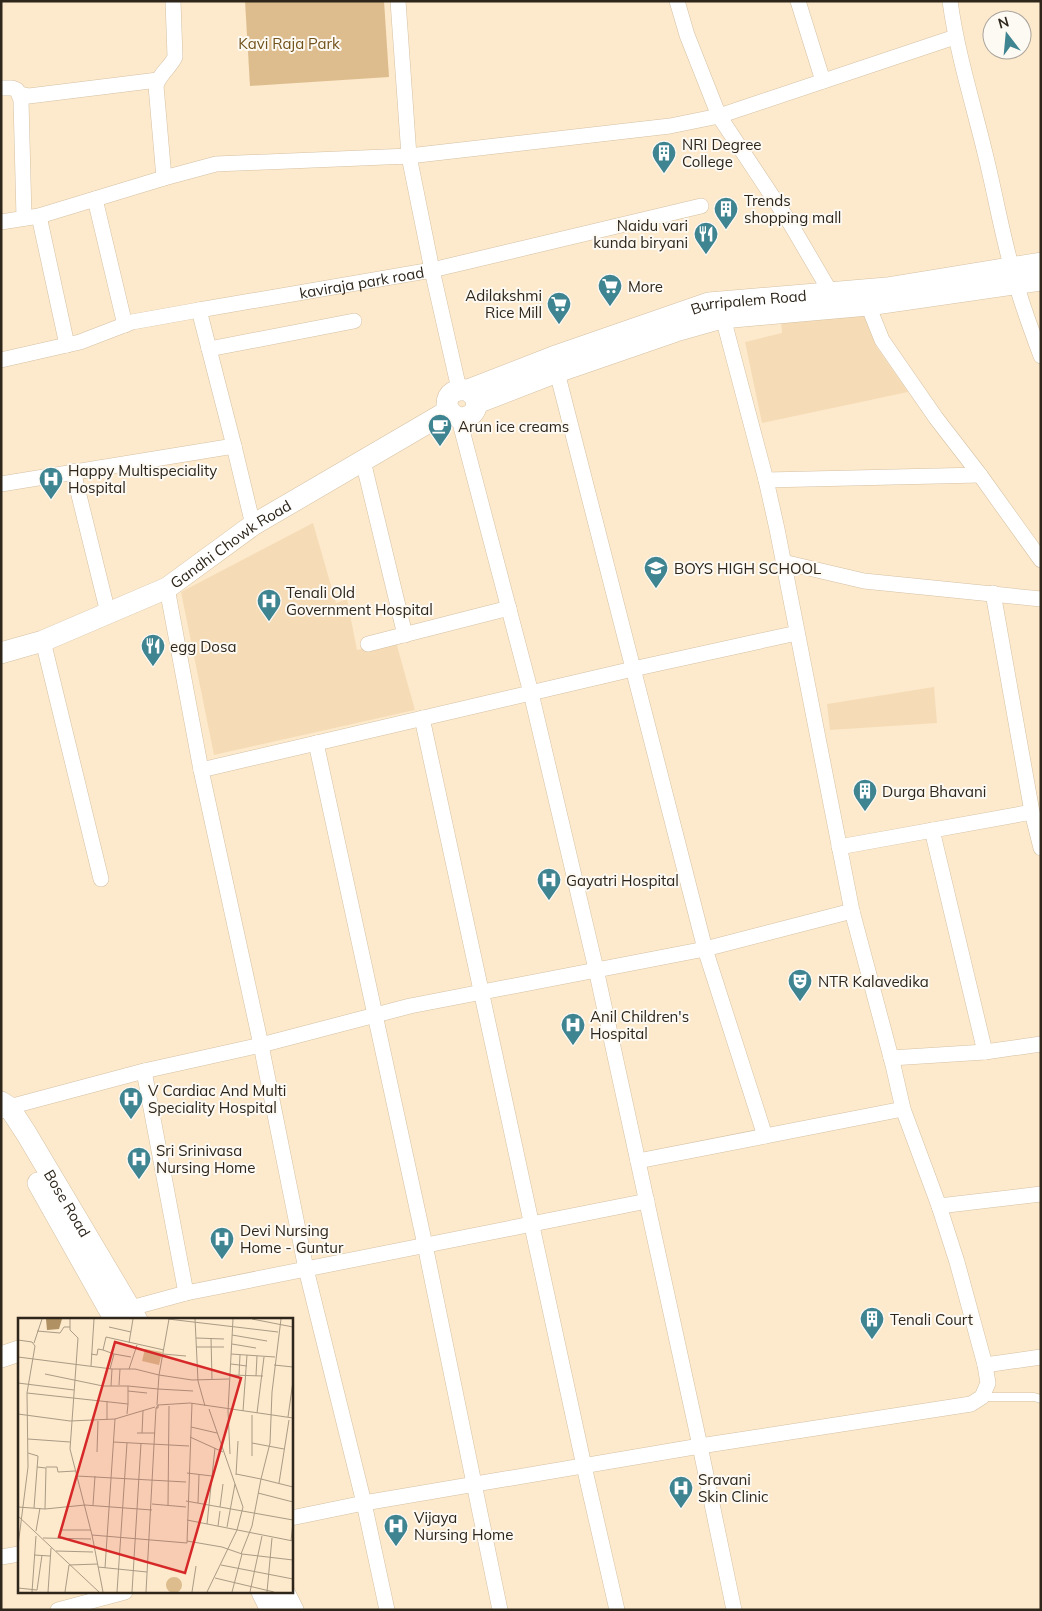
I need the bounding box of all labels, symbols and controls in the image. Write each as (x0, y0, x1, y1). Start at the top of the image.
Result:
north arrow (982, 10, 1032, 60)
text: N (996, 12, 1011, 33)
park label: Kavi Raja Park (238, 34, 340, 53)
place label: NRI Degree College (682, 135, 761, 171)
building icon: NRI Degree College (651, 140, 677, 174)
place label: Trends shopping mall (744, 191, 841, 227)
building icon: Trends shopping mall (713, 196, 739, 230)
place label: Naidu vari kunda biryani (593, 216, 688, 252)
restaurant icon: Naidu vari kunda biryani (693, 221, 719, 255)
street label: kaviraja park road (298, 262, 425, 302)
supermarket icon: More (597, 273, 623, 307)
place label: More (628, 277, 663, 296)
street label: Burripalem Road (688, 285, 807, 318)
place label: Adilakshmi Rice Mill (465, 286, 542, 322)
supermarket icon: Adilakshmi Rice Mill (546, 291, 572, 325)
cafe icon: Arun ice creams (427, 413, 453, 447)
place label: Arun ice creams (458, 417, 569, 436)
place label: Happy Multispeciality Hospital (68, 461, 217, 497)
hospital icon: Happy Multispeciality Hospital (38, 466, 64, 500)
street label: Gandhi Chowk Road (166, 495, 294, 592)
school or university icon: BOYS HIGH SCHOOL (643, 555, 669, 589)
place label: BOYS HIGH SCHOOL (674, 559, 821, 578)
place label: Tenali Old Government Hospital (286, 583, 433, 619)
hospital icon: Tenali Old Government Hospital (256, 588, 282, 622)
restaurant icon: egg Dosa (140, 633, 166, 667)
place label: egg Dosa (170, 637, 236, 656)
building icon: Durga Bhavani (852, 778, 878, 812)
place label: Durga Bhavani (882, 782, 986, 801)
hospital icon: Gayatri Hospital (536, 867, 562, 901)
place label: Gayatri Hospital (566, 871, 679, 890)
theatre icon: NTR Kalavedika (787, 968, 813, 1002)
place label: NTR Kalavedika (818, 972, 929, 991)
place label: Anil Children's Hospital (590, 1007, 689, 1043)
hospital icon: Anil Children's Hospital (560, 1012, 586, 1046)
place label: V Cardiac And Multi Speciality Hospital (148, 1081, 286, 1117)
hospital icon: V Cardiac And Multi Speciality Hospital (118, 1086, 144, 1120)
place label: Sri Srinivasa Nursing Home (156, 1141, 255, 1177)
hospital icon: Sri Srinivasa Nursing Home (126, 1146, 152, 1180)
street label: Bose Road (40, 1166, 95, 1240)
place label: Devi Nursing Home - Guntur (240, 1221, 344, 1257)
hospital icon: Devi Nursing Home - Guntur (209, 1226, 235, 1260)
building icon: Tenali Court (859, 1306, 885, 1340)
place label: Tenali Court (890, 1310, 973, 1329)
inset map (18, 1318, 292, 1594)
place label: Sravani Skin Clinic (698, 1470, 769, 1506)
hospital icon: Sravani Skin Clinic (668, 1475, 694, 1509)
place label: Vijaya Nursing Home (414, 1508, 513, 1544)
hospital icon: Vijaya Nursing Home (383, 1513, 409, 1547)

